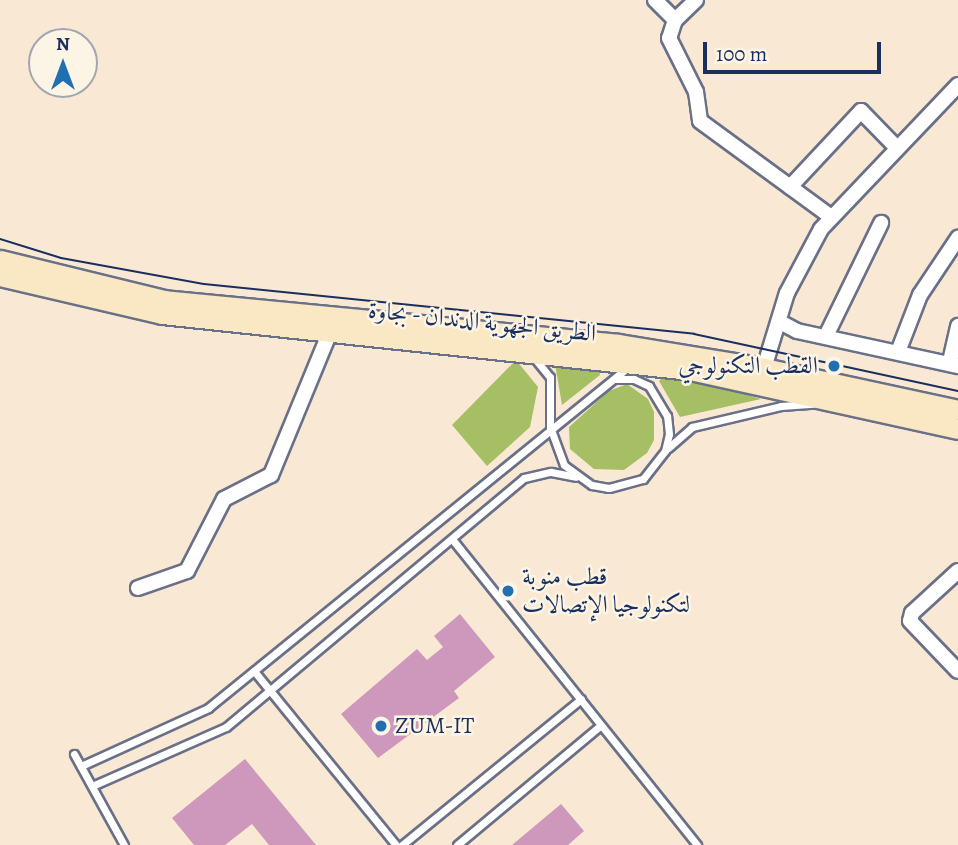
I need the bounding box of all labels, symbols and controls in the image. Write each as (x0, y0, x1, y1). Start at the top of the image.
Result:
north arrow (28, 28, 98, 98)
scale bar (706, 28, 884, 72)
text: N (56, 31, 70, 57)
text: 100 m (716, 40, 767, 68)
street label: الطريق الجهوية الدندان - بجاوة (366, 296, 598, 348)
place label: القطب التكنولوجي (678, 352, 818, 380)
marker: القطب التكنولوجي (824, 356, 844, 376)
place label: قطب منوبة لتكنولوجيا الإتصالات (522, 563, 690, 619)
marker: قطب منوبة لتكنولوجيا الإتصالات (500, 583, 516, 599)
place label: ZUM-IT (395, 712, 474, 740)
marker: ZUM-IT (373, 718, 389, 734)

